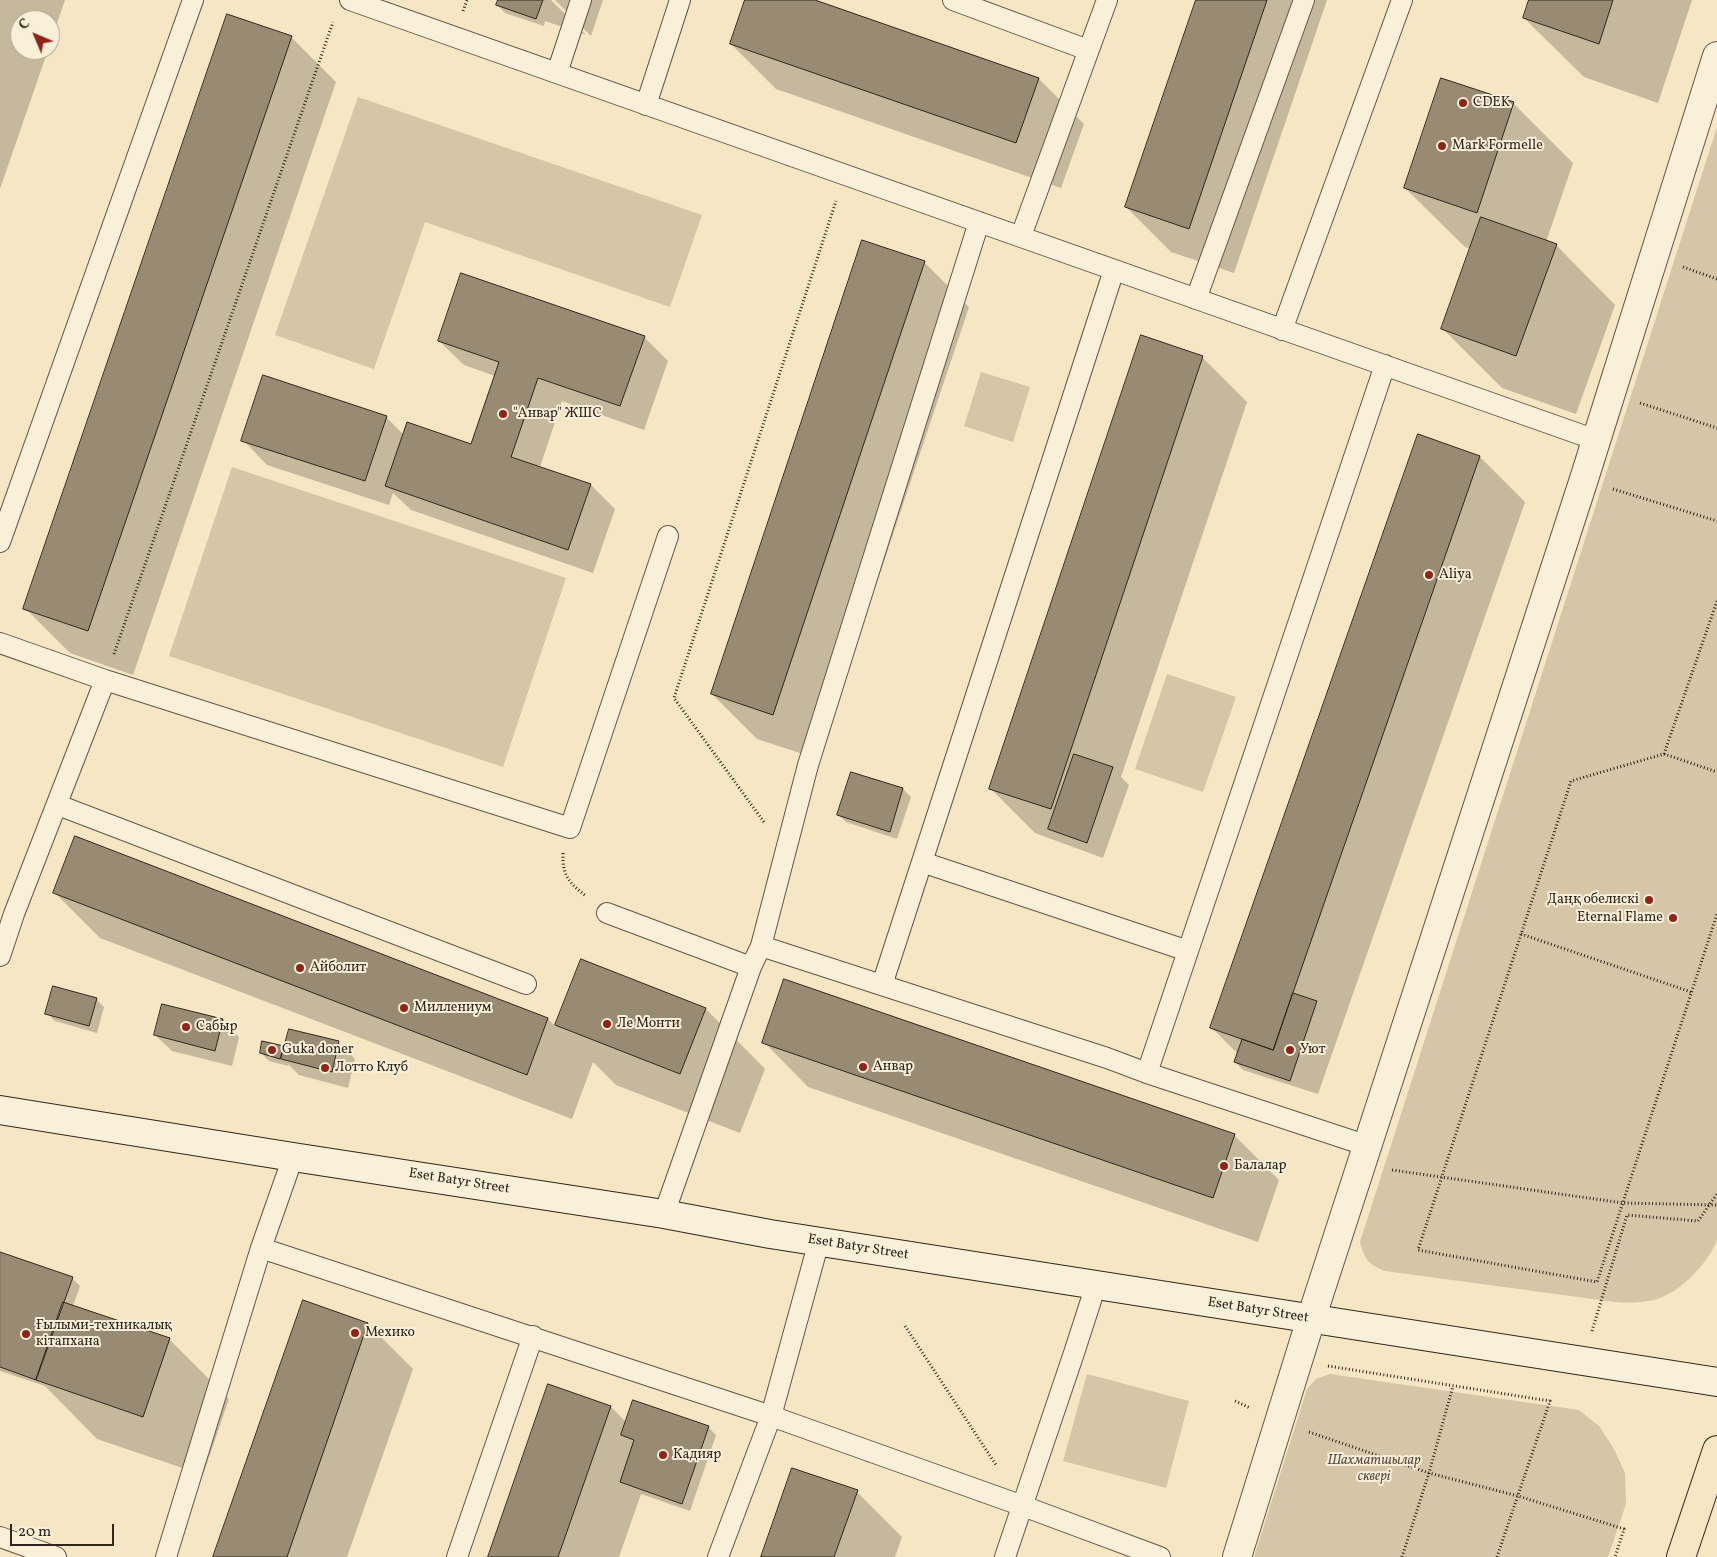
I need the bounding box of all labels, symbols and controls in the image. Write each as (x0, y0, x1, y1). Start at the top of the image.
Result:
north arrow (10, 10, 60, 60)
text: С (15, 15, 35, 35)
place label: CDEK (1473, 95, 1510, 111)
marker: CDEK (1457, 97, 1469, 109)
place label: Mark Formelle (1452, 138, 1543, 154)
marker: Mark Formelle (1436, 140, 1448, 152)
place label: "Анвар" ЖШС (513, 406, 602, 422)
marker: "Анвар" ЖШС (497, 408, 509, 420)
place label: Aliya (1439, 567, 1472, 583)
marker: Aliya (1423, 569, 1435, 581)
place label: Даңқ обелискі (1547, 892, 1639, 908)
marker: Даңқ обелискі (1643, 894, 1655, 906)
place label: Eternal Flame (1577, 910, 1663, 926)
marker: Eternal Flame (1667, 912, 1679, 924)
place label: Айболит (310, 960, 366, 976)
marker: Айболит (294, 962, 306, 974)
place label: Миллениум (414, 1000, 491, 1016)
marker: Миллениум (398, 1002, 410, 1014)
place label: Ле Монти (617, 1016, 680, 1032)
marker: Ле Монти (601, 1018, 613, 1030)
place label: Сабыр (196, 1019, 237, 1035)
marker: Сабыр (180, 1021, 192, 1033)
place label: Guka doner (282, 1042, 354, 1058)
place label: Уют (1300, 1042, 1326, 1058)
marker: Guka doner (266, 1044, 278, 1056)
marker: Уют (1284, 1044, 1296, 1056)
place label: Анвар (873, 1059, 913, 1075)
place label: Лотто Клуб (335, 1060, 408, 1076)
marker: Анвар (857, 1061, 869, 1073)
marker: Лотто Клуб (319, 1062, 331, 1074)
place label: Балалар (1234, 1158, 1286, 1174)
marker: Балалар (1218, 1160, 1230, 1172)
street label: Eset Batyr Street (407, 1166, 511, 1198)
street label: Eset Batyr Street (806, 1232, 910, 1264)
street label: Eset Batyr Street (1206, 1295, 1310, 1327)
place label: Ғылыми-техникалық кітапхана (36, 1318, 172, 1350)
place label: Мехико (365, 1325, 415, 1341)
marker: Мехико (349, 1327, 361, 1339)
marker: Ғылыми-техникалық кітапхана (20, 1328, 32, 1340)
place label: Кадияр (673, 1447, 721, 1463)
marker: Кадияр (657, 1449, 669, 1461)
park label: Шахматшылар сквері (1327, 1453, 1421, 1485)
scale bar (12, 1514, 116, 1546)
text: 20 m (18, 1522, 51, 1543)

